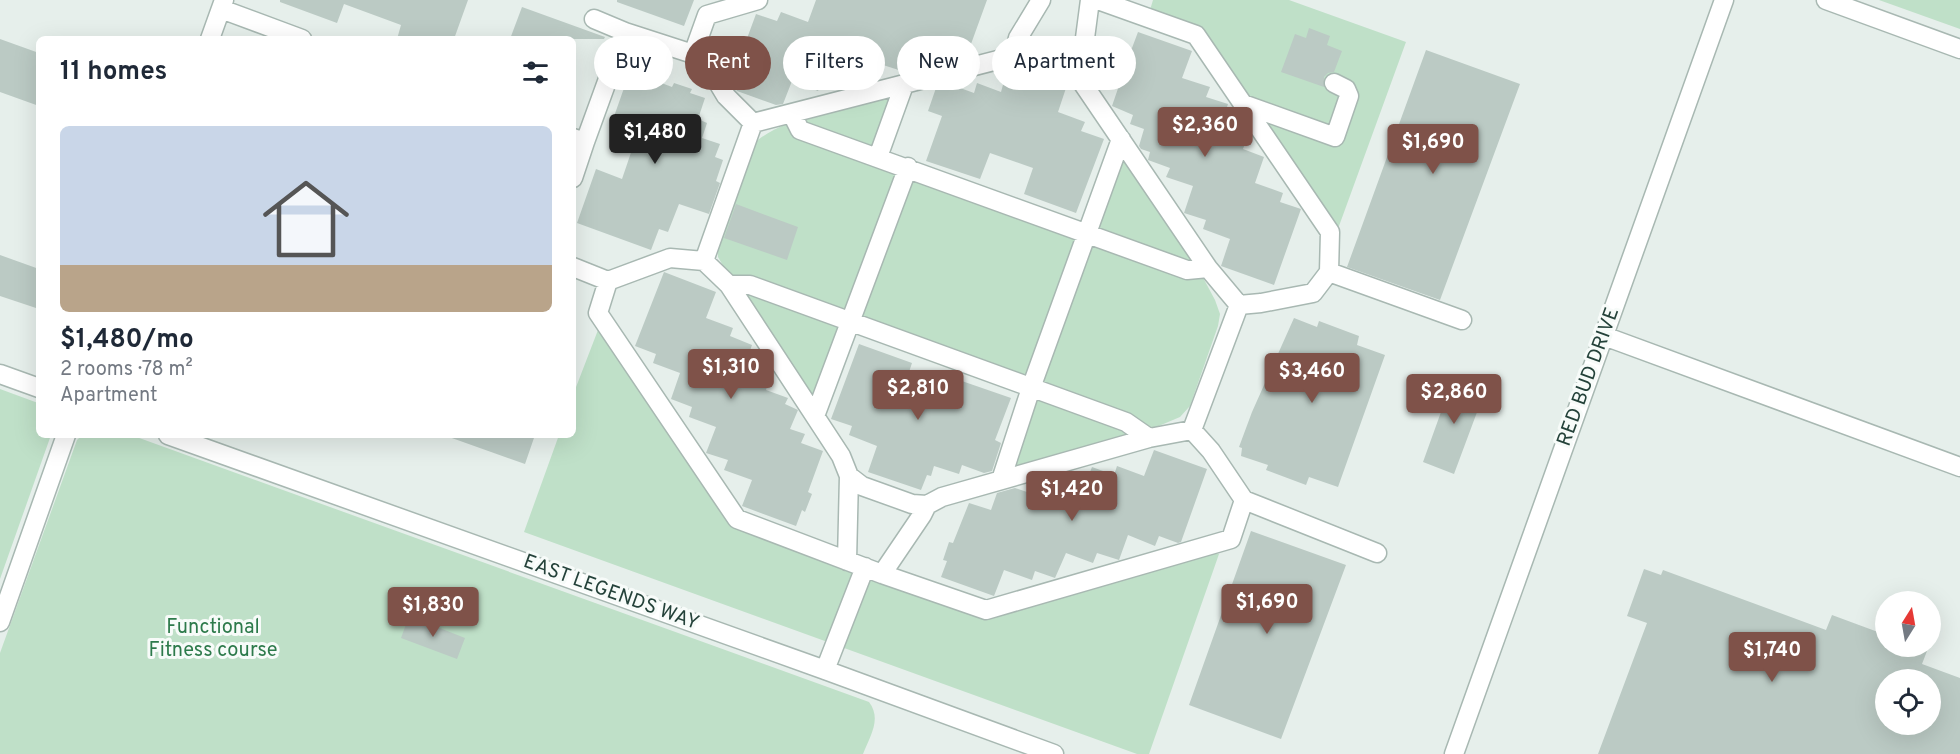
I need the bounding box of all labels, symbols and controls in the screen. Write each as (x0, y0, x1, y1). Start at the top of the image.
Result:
chip: Buy (594, 36, 673, 90)
chip: Rent (685, 36, 771, 90)
chip: Filters (783, 36, 885, 90)
chip: New (897, 36, 980, 90)
chip: Apartment (992, 36, 1136, 90)
text: 11 homes (60, 56, 167, 89)
icon: filters (519, 56, 552, 89)
pin: $2,360 (1156, 107, 1254, 158)
text: $2,360 (1172, 113, 1238, 139)
pin: $1,480 (606, 114, 704, 165)
text: $1,480 (623, 120, 687, 146)
pin: $1,690 (1384, 124, 1482, 175)
text: $1,690 (1401, 130, 1465, 156)
icon: home (252, 165, 360, 273)
street label: RED BUD DRIVE (1552, 304, 1626, 450)
text: $1,480/mo (60, 324, 194, 357)
pin: $1,310 (682, 349, 780, 400)
pin: $3,460 (1263, 353, 1361, 404)
text: $1,310 (702, 355, 760, 381)
text: 2 rooms · 78 m² (60, 357, 193, 383)
text: $3,460 (1279, 359, 1345, 385)
pin: $2,810 (869, 370, 967, 421)
pin: $2,860 (1405, 374, 1503, 425)
text: $2,810 (887, 376, 949, 402)
text: $2,860 (1420, 380, 1488, 406)
text: Apartment (60, 383, 158, 409)
pin: $1,420 (1023, 471, 1121, 522)
text: $1,420 (1040, 477, 1104, 503)
street label: EAST LEGENDS WAY (520, 549, 703, 637)
pin: $1,690 (1218, 584, 1316, 635)
pin: $1,830 (384, 587, 482, 638)
text: $1,690 (1235, 590, 1299, 616)
north arrow (1875, 591, 1941, 657)
map controls (1875, 591, 1941, 735)
text: $1,830 (402, 593, 464, 619)
park label: Functional Fitness course (149, 615, 277, 664)
pin: $1,740 (1723, 632, 1821, 683)
text: $1,740 (1743, 638, 1801, 664)
button: locate (1875, 669, 1941, 735)

